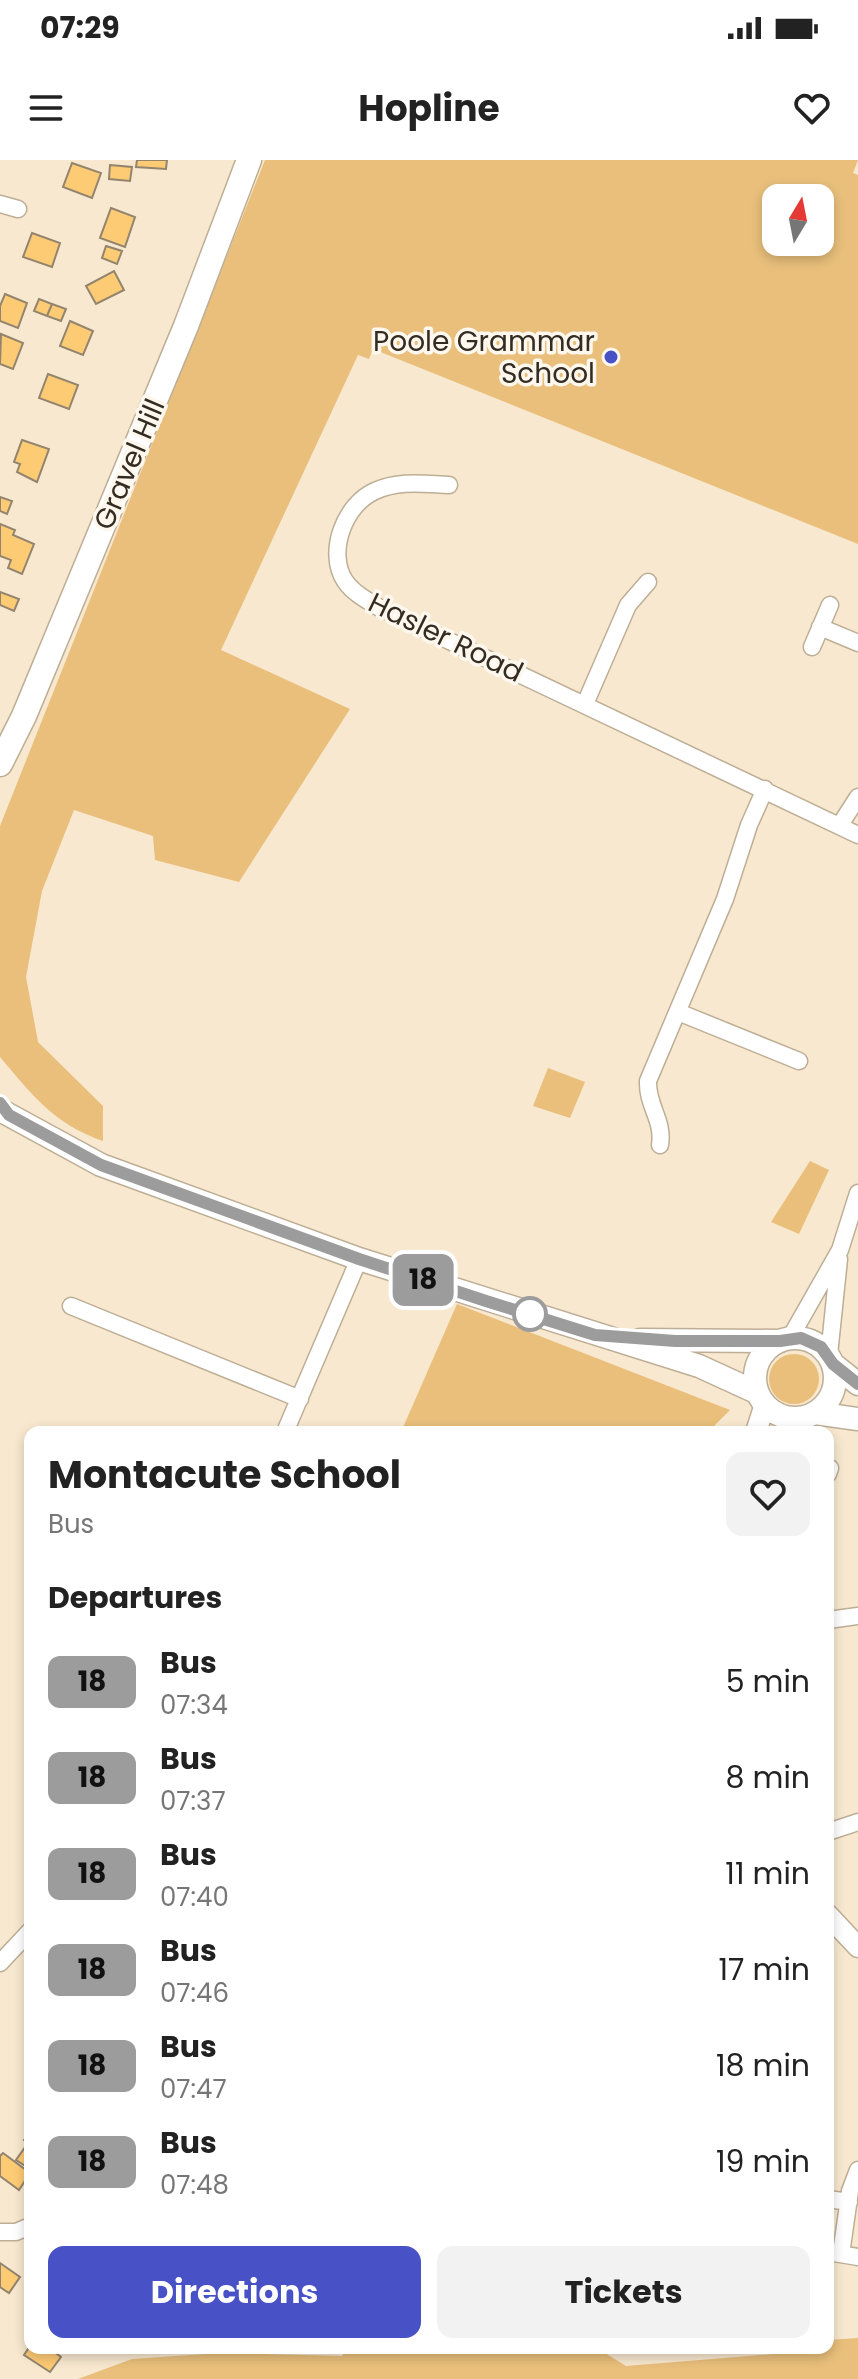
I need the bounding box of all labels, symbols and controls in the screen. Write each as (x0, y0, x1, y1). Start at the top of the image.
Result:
text: 07:29 (40, 6, 120, 49)
text: Hopline (358, 83, 500, 134)
icon: menu (24, 86, 68, 130)
icon: heart (790, 86, 834, 130)
north arrow (762, 184, 834, 256)
map controls (762, 184, 834, 256)
place label: Poole Grammar School (373, 322, 595, 393)
marker: Poole Grammar School (602, 348, 620, 366)
street label: Gravel Hill (84, 393, 174, 536)
street label: Hasler Road (362, 583, 530, 692)
line badge: 18 (387, 1254, 459, 1306)
text: 18 (409, 1260, 437, 1299)
unlabelled marker (513, 1297, 547, 1331)
text: Montacute School (48, 1448, 401, 1501)
button: heart (726, 1452, 810, 1536)
text: Bus (48, 1506, 94, 1542)
text: Departures (48, 1576, 222, 1619)
text: Bus (160, 1641, 217, 1684)
text: 5 min (726, 1660, 810, 1703)
text: 18 (78, 1662, 106, 1701)
text: 07:34 (160, 1687, 228, 1723)
text: Bus (160, 1737, 217, 1780)
text: 8 min (726, 1756, 810, 1799)
text: 18 (78, 1758, 106, 1797)
text: 07:37 (160, 1783, 226, 1819)
text: Bus (160, 1833, 217, 1876)
text: 11 min (725, 1852, 810, 1895)
text: 18 (78, 1854, 106, 1893)
text: 07:40 (160, 1879, 229, 1915)
text: Bus (160, 1929, 217, 1972)
text: 17 min (719, 1948, 810, 1991)
text: 18 (78, 1950, 106, 1989)
text: 07:46 (160, 1975, 229, 2011)
text: Bus (160, 2025, 217, 2068)
text: 18 min (716, 2044, 810, 2087)
text: 18 (78, 2046, 106, 2085)
text: 07:47 (160, 2071, 227, 2107)
text: Bus (160, 2121, 217, 2164)
text: 19 min (716, 2140, 810, 2183)
text: 18 (78, 2142, 106, 2181)
text: 07:48 (160, 2167, 229, 2203)
button: Directions (48, 2246, 421, 2338)
button: Tickets (437, 2246, 810, 2338)

